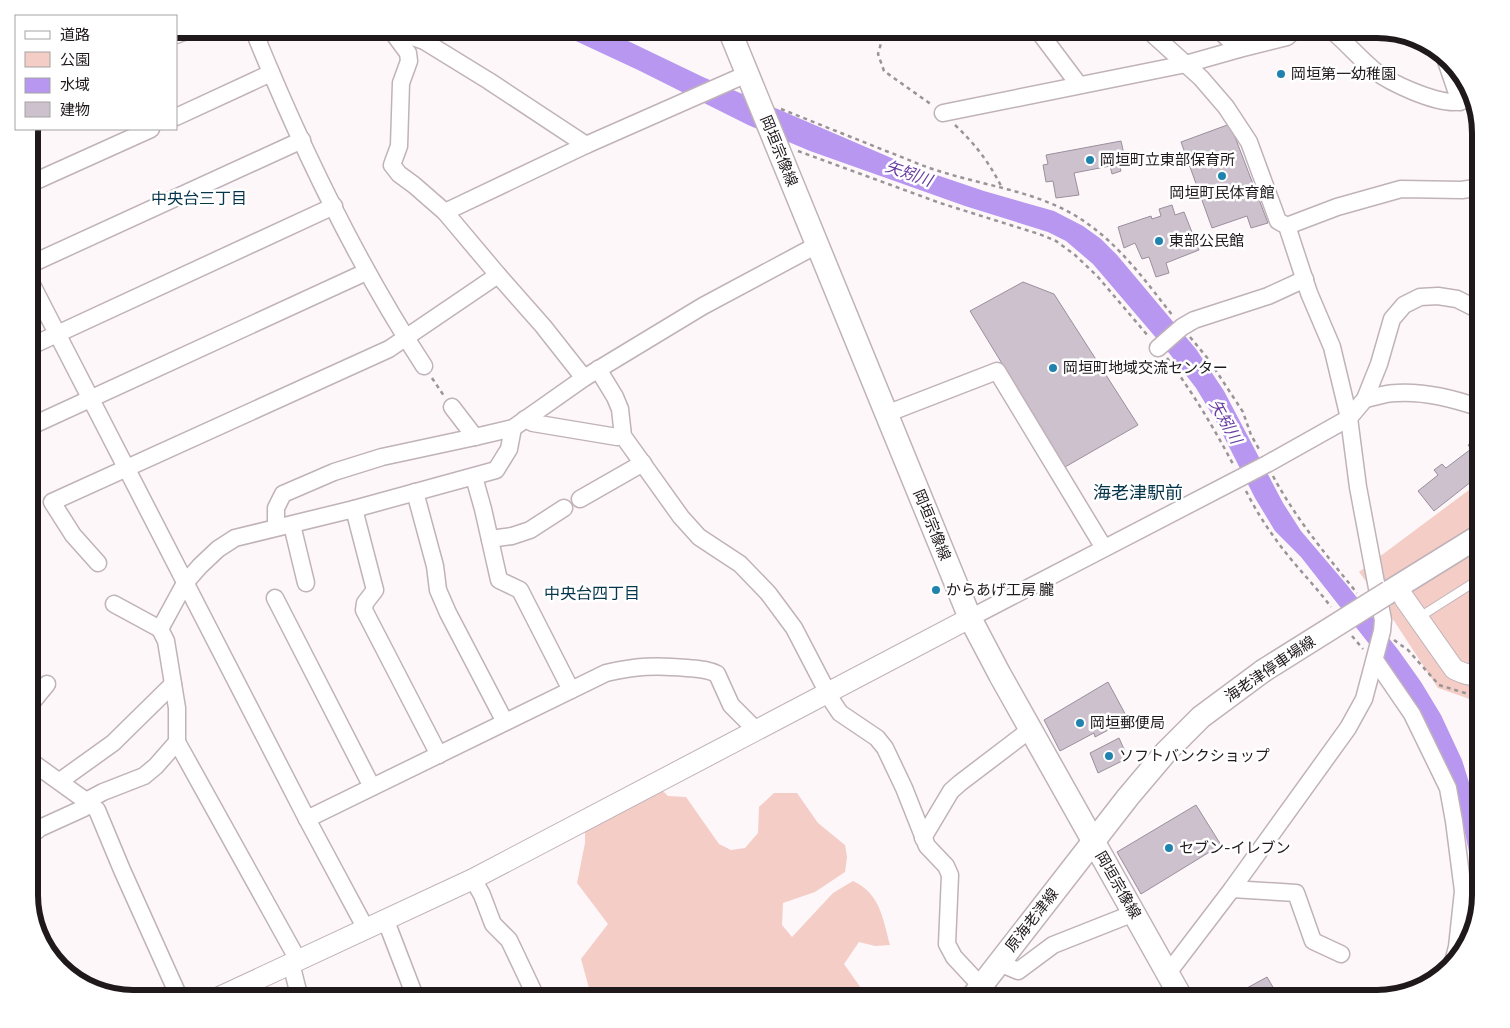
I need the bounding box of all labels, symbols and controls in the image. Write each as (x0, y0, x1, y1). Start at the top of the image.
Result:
legend (15, 15, 178, 130)
text: 道路 (60, 23, 90, 46)
text: 公園 (60, 48, 90, 71)
place label: 岡垣第一幼稚園 (1291, 62, 1396, 85)
marker: 岡垣第一幼稚園 (1275, 68, 1287, 80)
text: 水域 (60, 73, 90, 96)
text: 建物 (60, 98, 90, 121)
street label: 岡垣宗像線 (755, 112, 804, 190)
place label: 岡垣町立東部保育所 (1100, 148, 1235, 171)
water label: 矢矧川 (882, 154, 937, 193)
marker: 岡垣町立東部保育所 (1084, 154, 1096, 166)
marker: 岡垣町民体育館 (1216, 170, 1228, 182)
place label: 岡垣町民体育館 (1169, 181, 1275, 204)
district label: 中央台三丁目 (151, 186, 247, 210)
place label: 東部公民館 (1169, 229, 1244, 252)
marker: 東部公民館 (1153, 235, 1165, 247)
place label: 岡垣町地域交流センター (1063, 356, 1228, 379)
marker: 岡垣町地域交流センター (1047, 362, 1059, 374)
water label: 矢矧川 (1204, 394, 1249, 450)
district label: 海老津駅前 (1093, 479, 1183, 506)
street label: 岡垣宗像線 (908, 486, 957, 564)
place label: からあげ工房 朧 (946, 578, 1054, 601)
district label: 中央台四丁目 (544, 581, 640, 605)
marker: からあげ工房 朧 (930, 584, 942, 596)
street label: 海老津停車場線 (1220, 630, 1320, 707)
place label: 岡垣郵便局 (1090, 711, 1165, 734)
marker: 岡垣郵便局 (1074, 717, 1086, 729)
place label: ソフトバンクショップ (1119, 744, 1270, 767)
marker: ソフトバンクショップ (1103, 750, 1115, 762)
place label: セブン-イレブン (1179, 836, 1291, 859)
marker: セブン-イレブン (1163, 842, 1175, 854)
street label: 岡垣宗像線 (1090, 847, 1147, 923)
street label: 原海老津線 (999, 883, 1064, 956)

